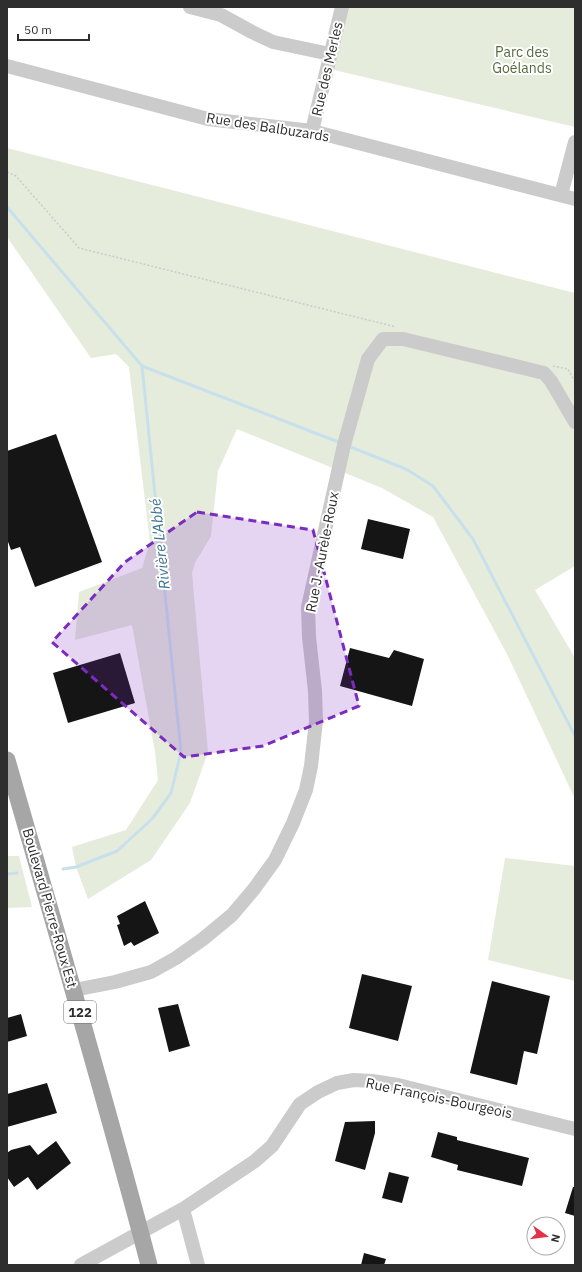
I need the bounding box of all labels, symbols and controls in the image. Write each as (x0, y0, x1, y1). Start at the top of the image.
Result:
scale bar (18, 16, 89, 42)
street label: Rue des Merles (307, 20, 347, 118)
text: 50 m (24, 22, 52, 37)
park label: Parc des Goélands (492, 43, 552, 77)
street label: Rue des Balbuzards (205, 108, 331, 146)
street label: Rue J.-Aurèle-Roux (301, 490, 343, 614)
water label: Rivière L'Abbé (145, 497, 174, 590)
street label: Boulevard Pierre-Roux Est (19, 826, 81, 990)
road number: 122 (64, 1001, 96, 1023)
street label: Rue François-Bourgeois (364, 1074, 514, 1122)
north arrow (526, 1216, 566, 1256)
text: N (548, 1233, 563, 1244)

